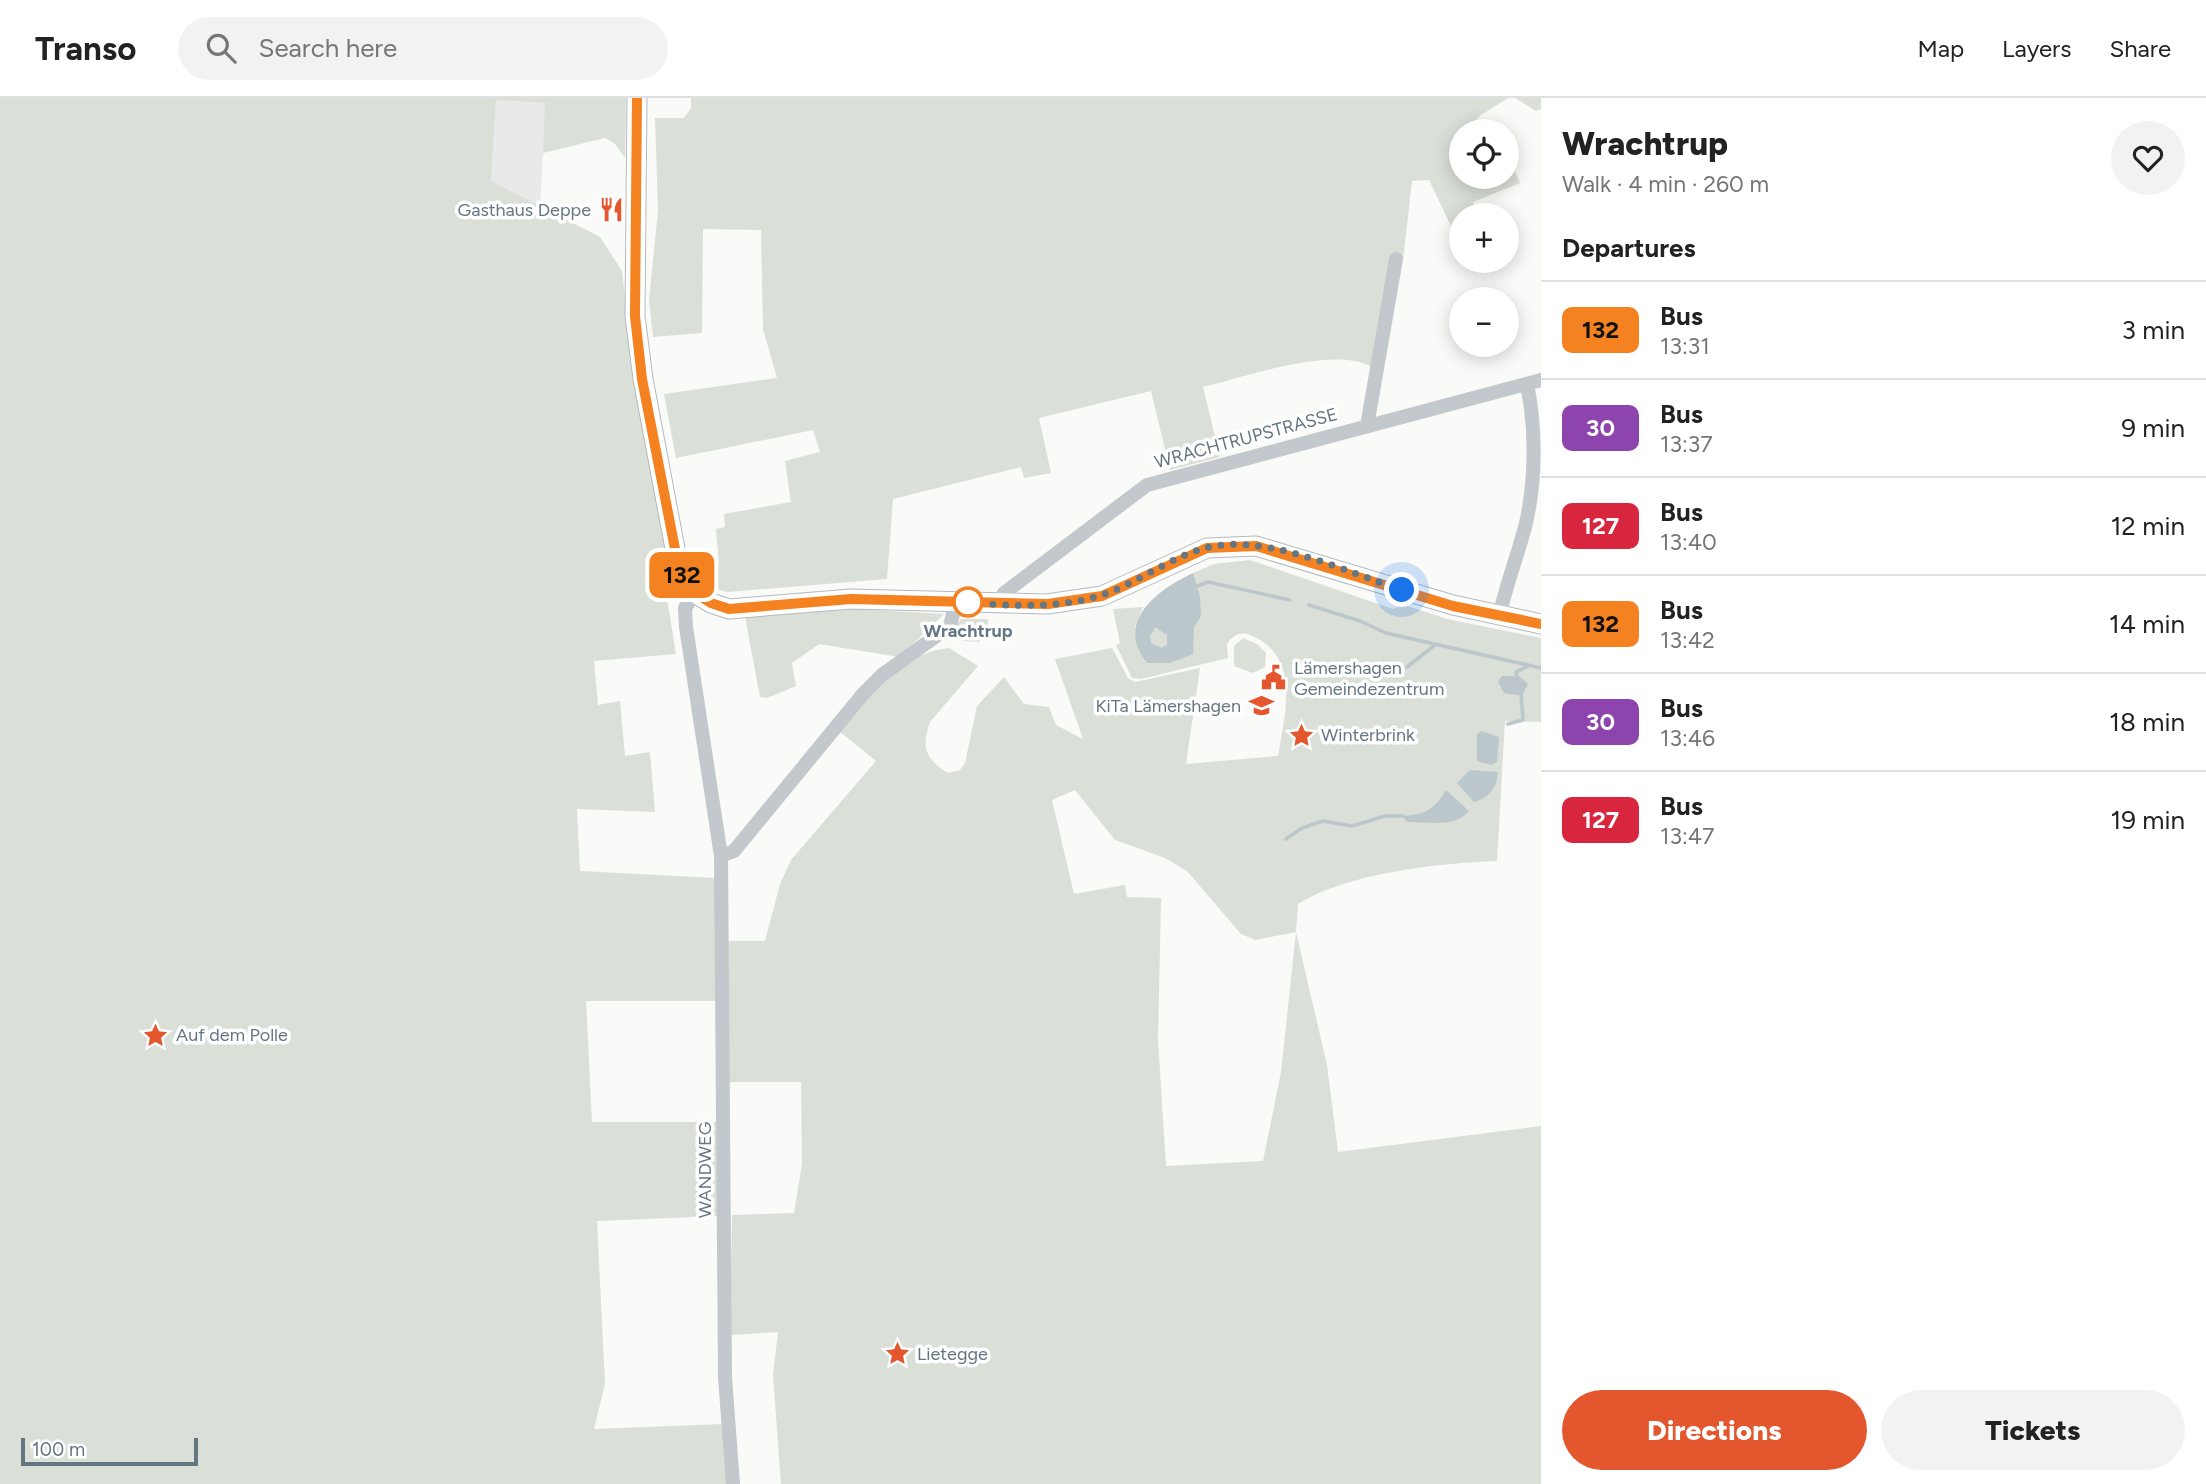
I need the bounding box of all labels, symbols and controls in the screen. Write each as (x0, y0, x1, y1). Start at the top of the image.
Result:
search box (178, 17, 668, 80)
text: Transo (35, 29, 136, 68)
icon: search (202, 29, 240, 67)
text: Search here (258, 32, 397, 64)
text: Map (1917, 34, 1964, 63)
text: Layers (2002, 34, 2071, 63)
text: Share (2109, 34, 2171, 63)
map controls (1449, 119, 1519, 357)
button: locate (1449, 119, 1519, 189)
button: heart (2111, 121, 2185, 195)
text: Wrachtrup (1562, 124, 1728, 163)
text: Walk · 4 min · 260 m (1562, 170, 1769, 198)
restaurant icon: Gasthaus Deppe (597, 196, 625, 224)
place label: Gasthaus Deppe (458, 199, 591, 221)
button: + (1449, 203, 1519, 273)
text: Departures (1562, 232, 1696, 264)
button: − (1449, 287, 1519, 357)
text: Bus (1660, 300, 1703, 332)
text: 3 min (2122, 314, 2185, 346)
text: 132 (1582, 315, 1619, 344)
text: 13:31 (1660, 332, 1710, 360)
text: Bus (1660, 398, 1703, 430)
street label: WRACHTRUPSTRASSE (1152, 403, 1340, 473)
text: 9 min (2121, 412, 2185, 444)
text: 30 (1586, 413, 1615, 442)
text: 13:37 (1660, 430, 1713, 458)
text: Bus (1660, 496, 1703, 528)
text: 12 min (2111, 510, 2185, 542)
text: 127 (1582, 511, 1619, 540)
text: 13:40 (1660, 528, 1717, 556)
line badge: 132 (642, 552, 722, 598)
text: 132 (663, 560, 701, 589)
your location (1384, 572, 1419, 607)
marker: Wrachtrup (953, 587, 983, 617)
text: Bus (1660, 594, 1703, 626)
text: 14 min (2109, 608, 2185, 640)
text: 132 (1582, 609, 1619, 638)
place label: Wrachtrup (923, 620, 1013, 642)
text: 13:42 (1660, 626, 1715, 654)
place label: Lämershagen Gemeindezentrum (1294, 657, 1444, 700)
public building icon: Lämershagen Gemeindezentrum (1260, 664, 1288, 692)
school or university icon: KiTa Lämershagen (1247, 692, 1275, 720)
text: Bus (1660, 692, 1703, 724)
place label: KiTa Lämershagen (1096, 695, 1241, 717)
text: 18 min (2109, 706, 2185, 738)
text: 30 (1586, 707, 1615, 736)
place icon: Winterbrink (1287, 721, 1315, 749)
place label: Winterbrink (1321, 724, 1415, 746)
text: 13:46 (1660, 724, 1715, 752)
text: Bus (1660, 790, 1703, 822)
text: 19 min (2110, 804, 2185, 836)
text: 127 (1582, 805, 1619, 834)
text: 13:47 (1660, 822, 1714, 850)
place icon: Auf dem Polle (142, 1021, 170, 1049)
place label: Auf dem Polle (176, 1024, 288, 1046)
street label: WANDWEG (694, 1121, 716, 1218)
place icon: Lietegge (883, 1340, 911, 1368)
place label: Lietegge (917, 1343, 988, 1365)
button: Directions (1562, 1390, 1867, 1470)
button: Tickets (1881, 1390, 2185, 1470)
scale bar (21, 1435, 198, 1467)
text: 100 m (32, 1438, 85, 1461)

